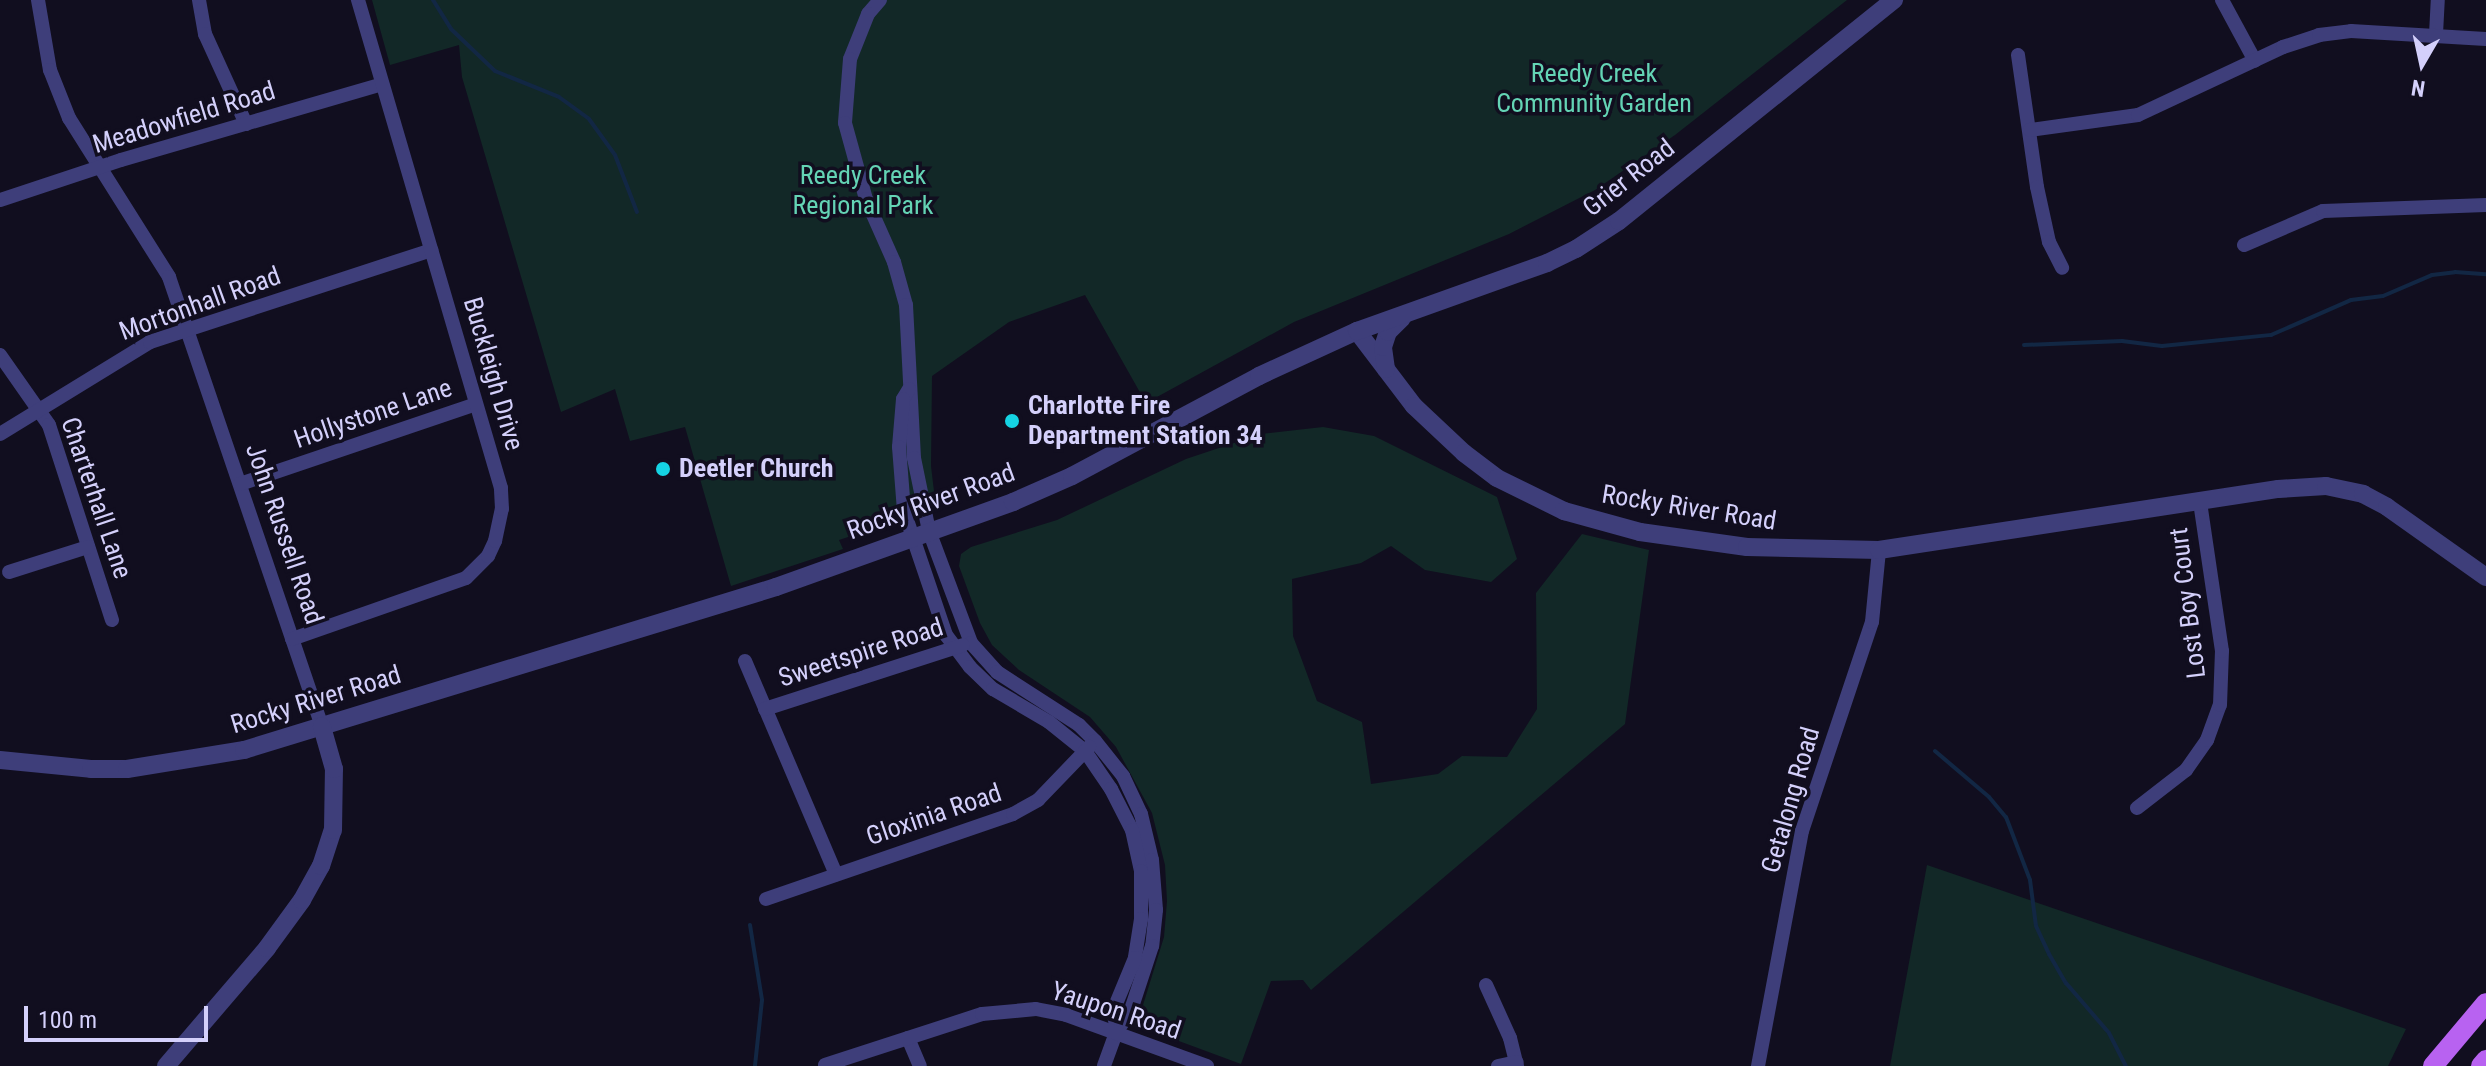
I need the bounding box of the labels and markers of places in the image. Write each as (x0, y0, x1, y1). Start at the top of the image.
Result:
place label: Charlotte Fire Department Station 34 (1028, 390, 1263, 452)
marker: Charlotte Fire Department Station 34 (1003, 412, 1021, 430)
place label: Deetler Church (679, 453, 834, 485)
marker: Deetler Church (654, 460, 672, 478)

